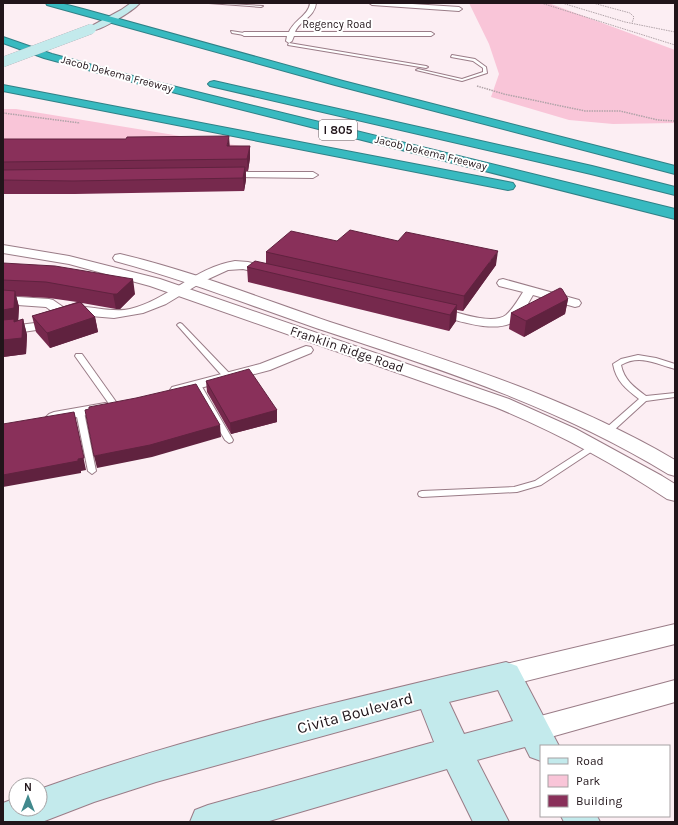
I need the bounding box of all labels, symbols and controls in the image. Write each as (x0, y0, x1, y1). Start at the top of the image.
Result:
street label: Regency Road (302, 18, 372, 31)
street label: Jacob Dekema Freeway (60, 53, 174, 95)
road number: I 805 (319, 120, 357, 140)
street label: Jacob Dekema Freeway (374, 133, 488, 173)
street label: Franklin Ridge Road (288, 323, 406, 375)
street label: Civita Boulevard (295, 688, 415, 738)
legend (540, 745, 670, 817)
text: Road (576, 754, 604, 768)
text: Park (576, 774, 601, 788)
north arrow (8, 777, 48, 817)
text: N (24, 781, 32, 794)
text: Building (576, 794, 623, 808)

